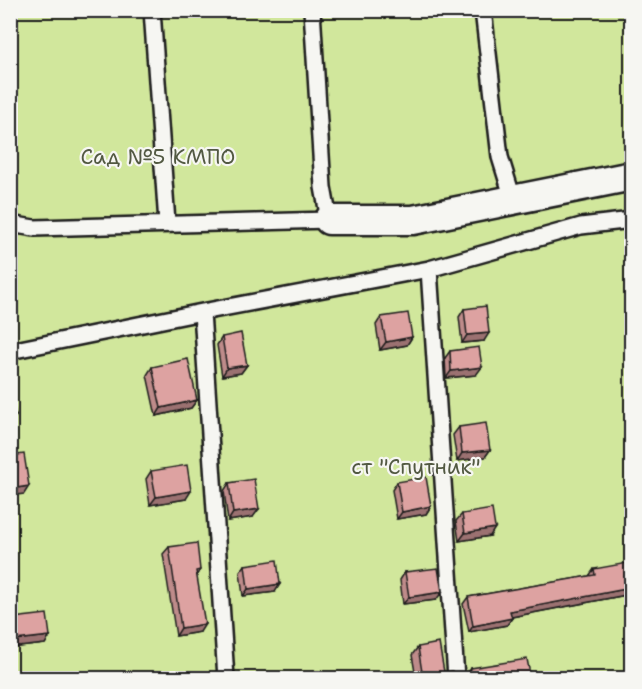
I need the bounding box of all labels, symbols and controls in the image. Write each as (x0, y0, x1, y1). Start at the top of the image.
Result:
park label: Сад №5 КМПО (81, 143, 235, 171)
park label: ст "Спутник" (351, 453, 481, 481)

